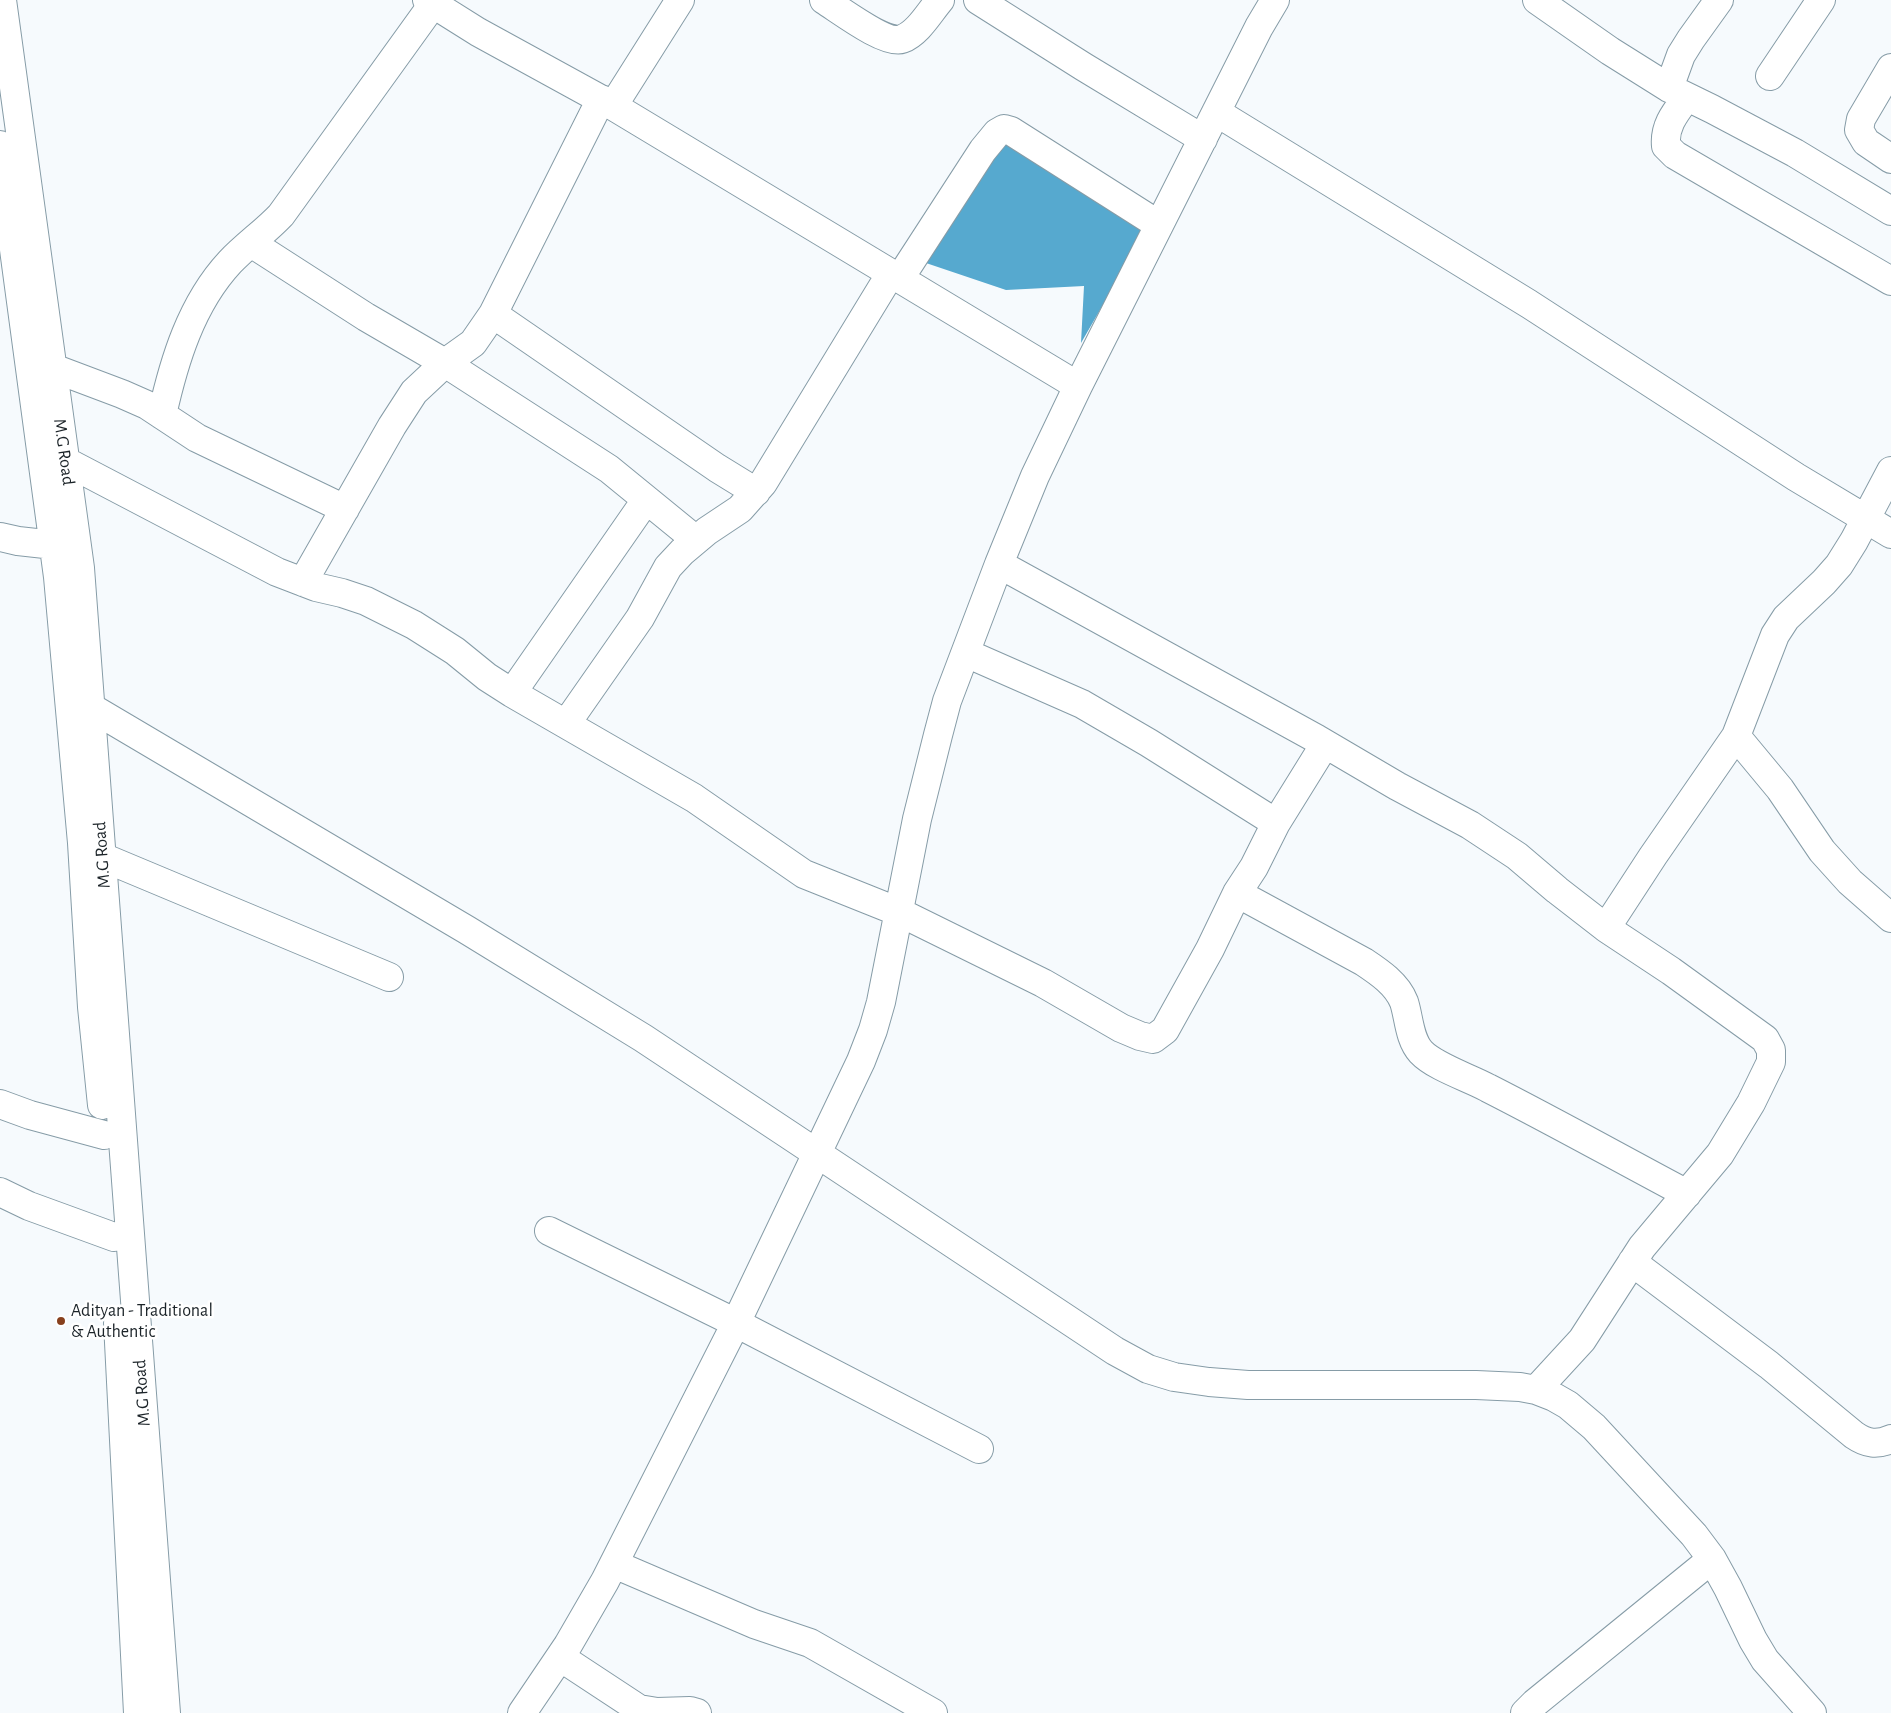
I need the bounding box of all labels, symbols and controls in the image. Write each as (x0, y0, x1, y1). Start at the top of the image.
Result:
street label: M.G Road (49, 417, 79, 487)
street label: M.G Road (89, 821, 115, 889)
place label: Adityan - Traditional & Authentic (71, 1300, 213, 1342)
marker: Adityan - Traditional & Authentic (55, 1315, 67, 1327)
street label: M.G Road (129, 1359, 155, 1427)

